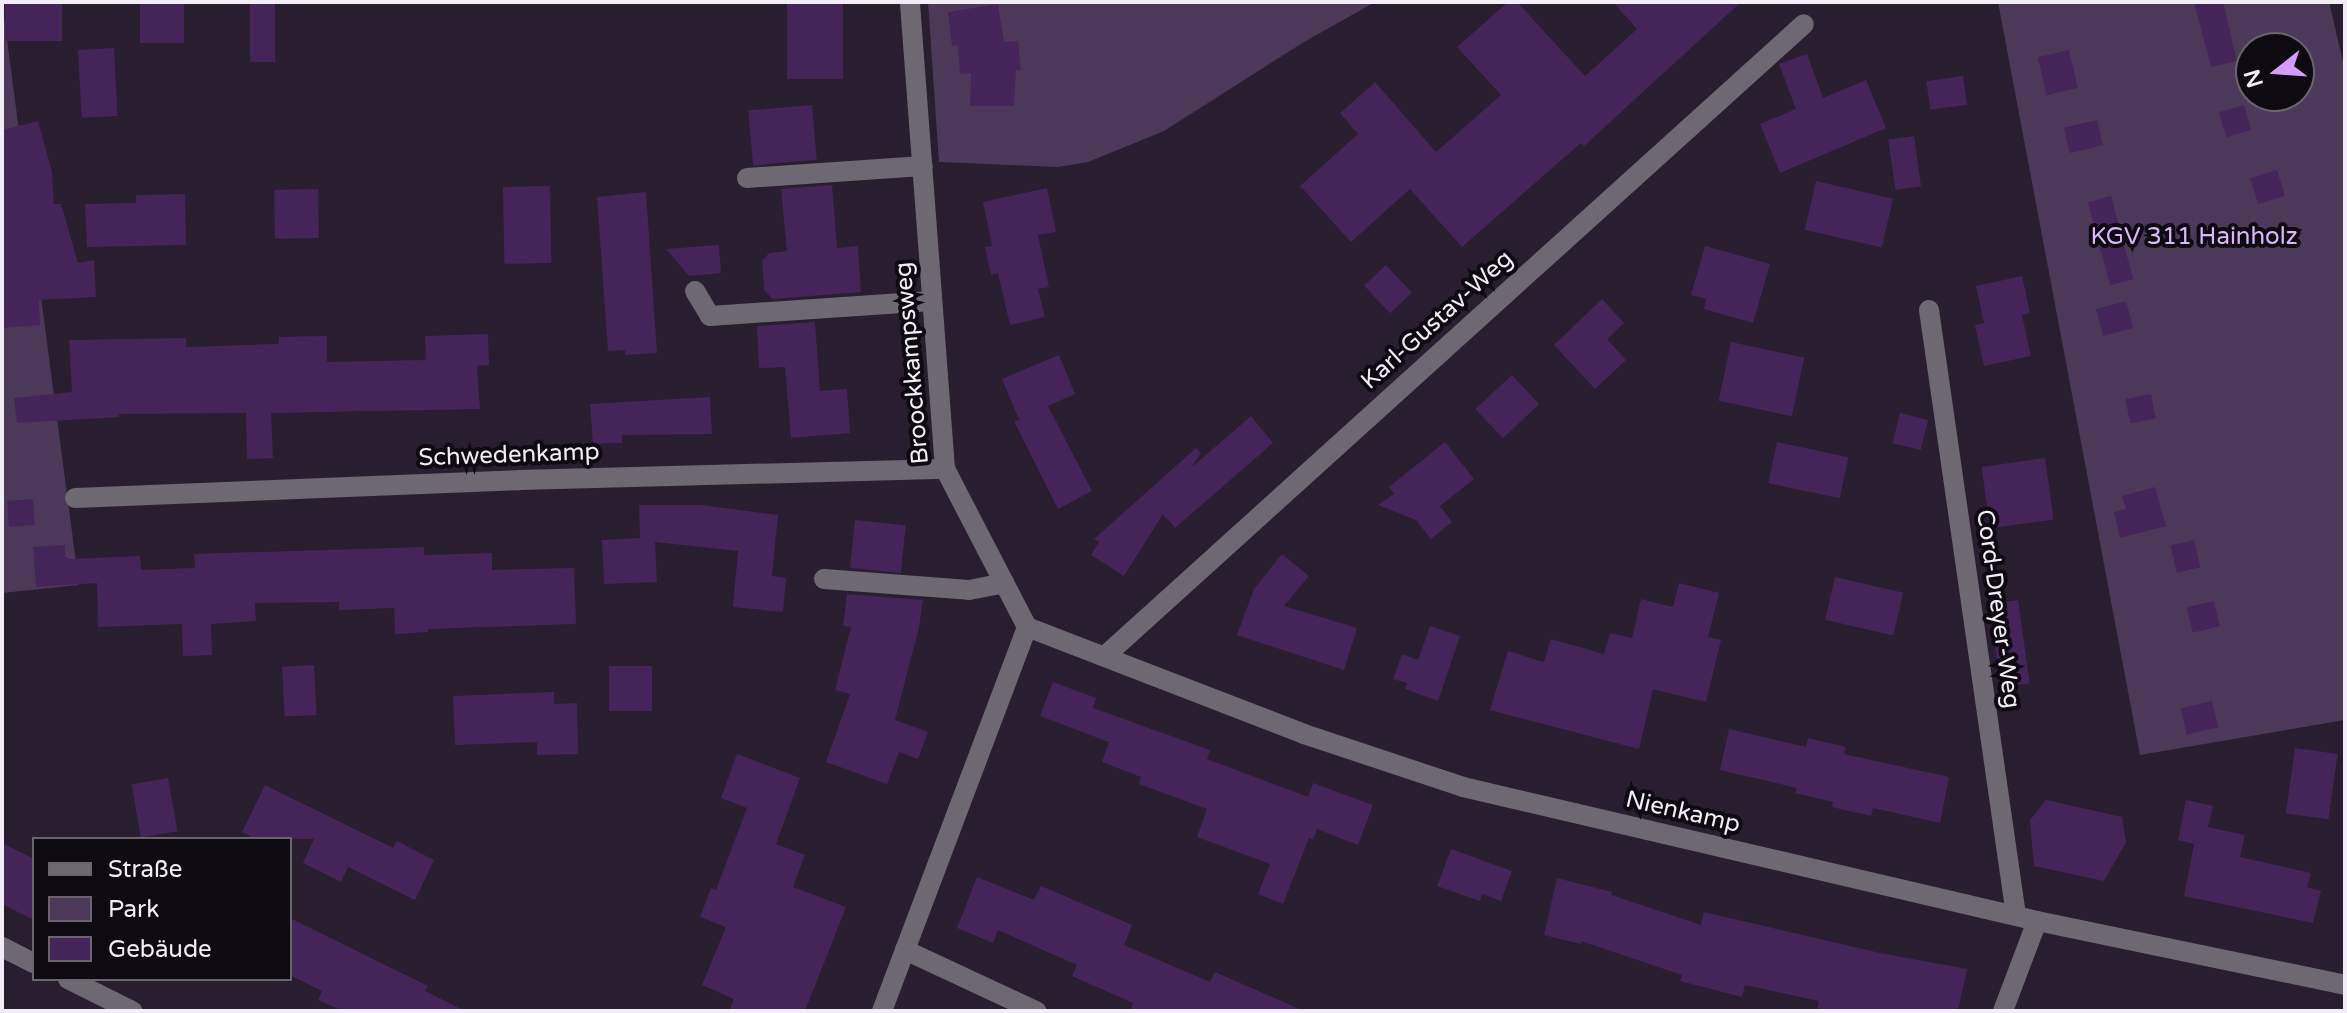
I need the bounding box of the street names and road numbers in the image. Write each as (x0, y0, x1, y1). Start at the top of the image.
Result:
street label: Karl-Gustav-Weg (1355, 244, 1519, 396)
street label: Broockkampsweg (889, 261, 935, 465)
street label: Schwedenkamp (418, 437, 600, 473)
street label: Cord-Dreyer-Weg (1970, 508, 2026, 710)
street label: Nienkamp (1623, 785, 1743, 839)

